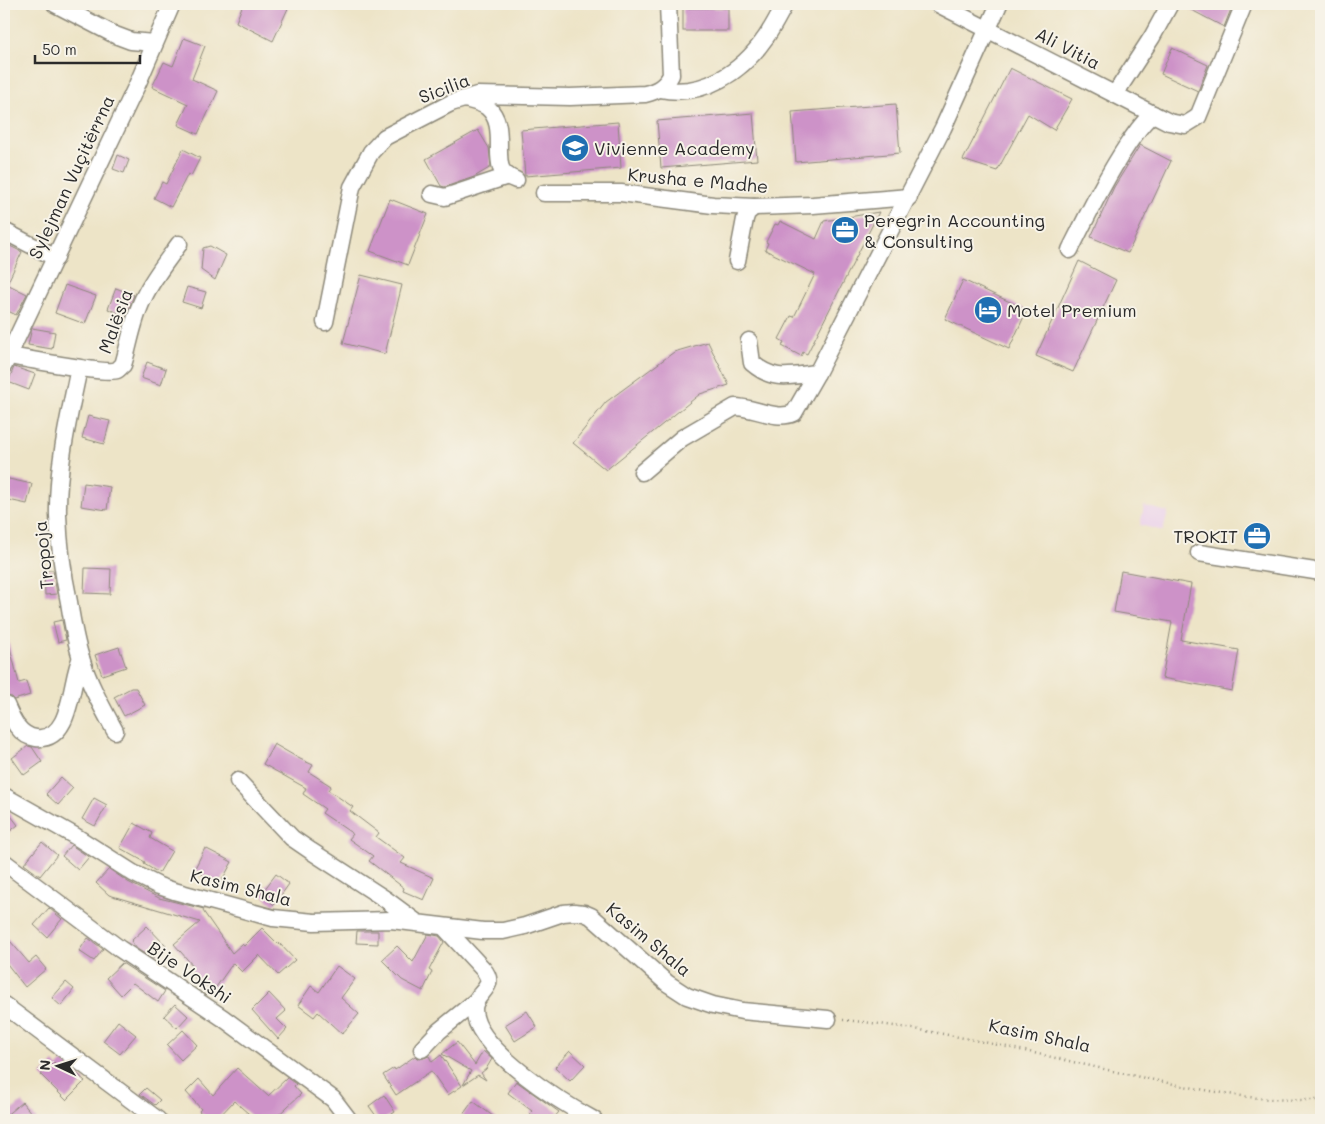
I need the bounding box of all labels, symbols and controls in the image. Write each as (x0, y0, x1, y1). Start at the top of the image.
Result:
street label: Ali Vitia (1031, 21, 1105, 75)
scale bar (35, 32, 140, 64)
text: 50 m (42, 39, 77, 59)
street label: Sicilia (415, 67, 473, 109)
street label: Sylejman Vuçitërrna (22, 91, 120, 263)
school or university icon: Vivienne Academy (560, 133, 590, 163)
place label: Vivienne Academy (594, 136, 755, 160)
street label: Krusha e Madhe (627, 162, 769, 198)
place label: Peregrin Accounting & Consulting (864, 208, 1045, 253)
office icon: Peregrin Accounting & Consulting (830, 215, 860, 245)
street label: Malësia (92, 285, 138, 357)
hotel icon: Motel Premium (973, 295, 1003, 325)
place label: Motel Premium (1007, 298, 1137, 322)
street label: Tropoja (27, 520, 59, 590)
office icon: TROKIT (1242, 521, 1272, 551)
place label: TROKIT (1173, 524, 1238, 548)
street label: Kasim Shala (188, 863, 294, 911)
street label: Kasim Shala (602, 896, 696, 982)
street label: Bije Vokshi (144, 935, 236, 1009)
street label: Kasim Shala (987, 1012, 1093, 1058)
north arrow (32, 1042, 82, 1092)
text: N (35, 1059, 54, 1071)

